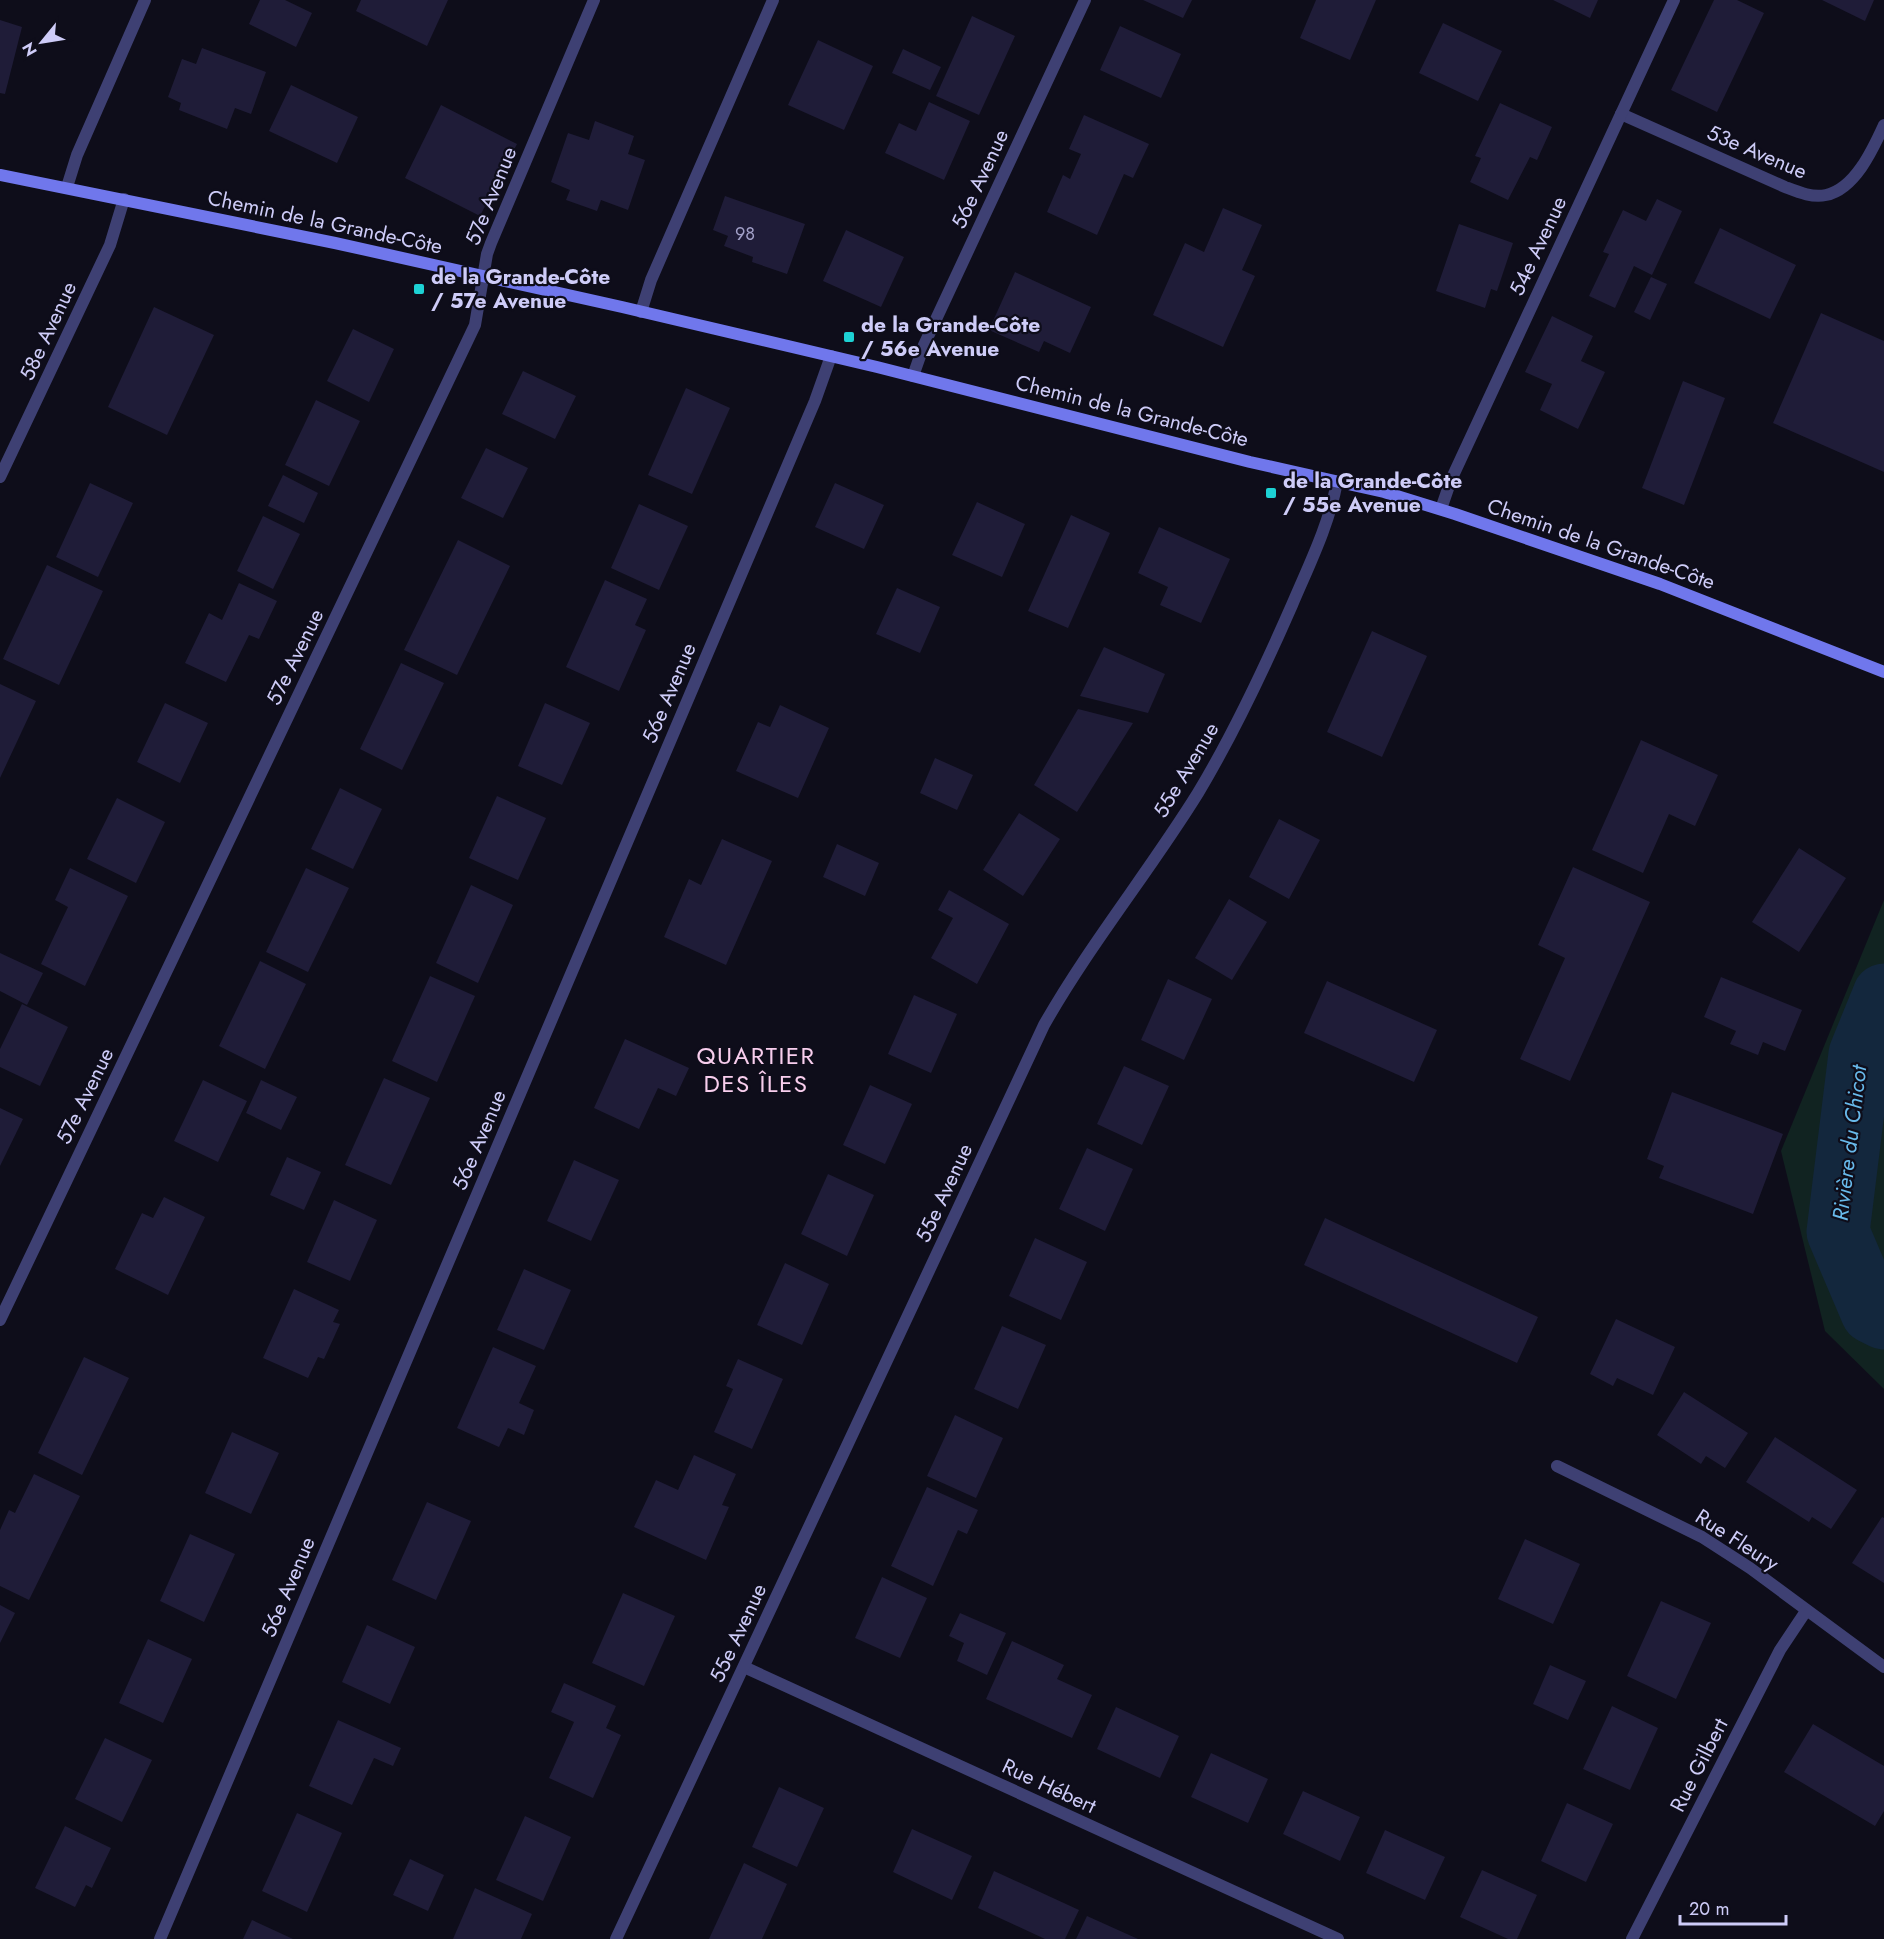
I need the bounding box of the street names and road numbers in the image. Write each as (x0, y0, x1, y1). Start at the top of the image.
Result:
street label: 53e Avenue (1702, 118, 1812, 187)
street label: 56e Avenue (944, 124, 1016, 234)
street label: 57e Avenue (458, 142, 524, 250)
street label: Chemin de la Grande-Côte (205, 182, 445, 262)
street label: 54e Avenue (1502, 191, 1574, 301)
street label: 58e Avenue (12, 277, 84, 385)
street label: Chemin de la Grande-Côte (1012, 368, 1252, 455)
street label: Chemin de la Grande-Côte (1483, 491, 1719, 597)
street label: 57e Avenue (259, 604, 331, 710)
street label: 56e Avenue (634, 638, 704, 748)
street label: 55e Avenue (1146, 717, 1226, 823)
street label: 57e Avenue (49, 1043, 121, 1149)
street label: 56e Avenue (444, 1085, 514, 1195)
street label: 55e Avenue (908, 1138, 980, 1247)
street label: Rue Fleury (1689, 1502, 1785, 1579)
street label: 56e Avenue (253, 1532, 323, 1642)
street label: 55e Avenue (702, 1578, 774, 1687)
street label: Rue Gilbert (1663, 1713, 1735, 1817)
street label: Rue Hébert (997, 1751, 1101, 1821)

